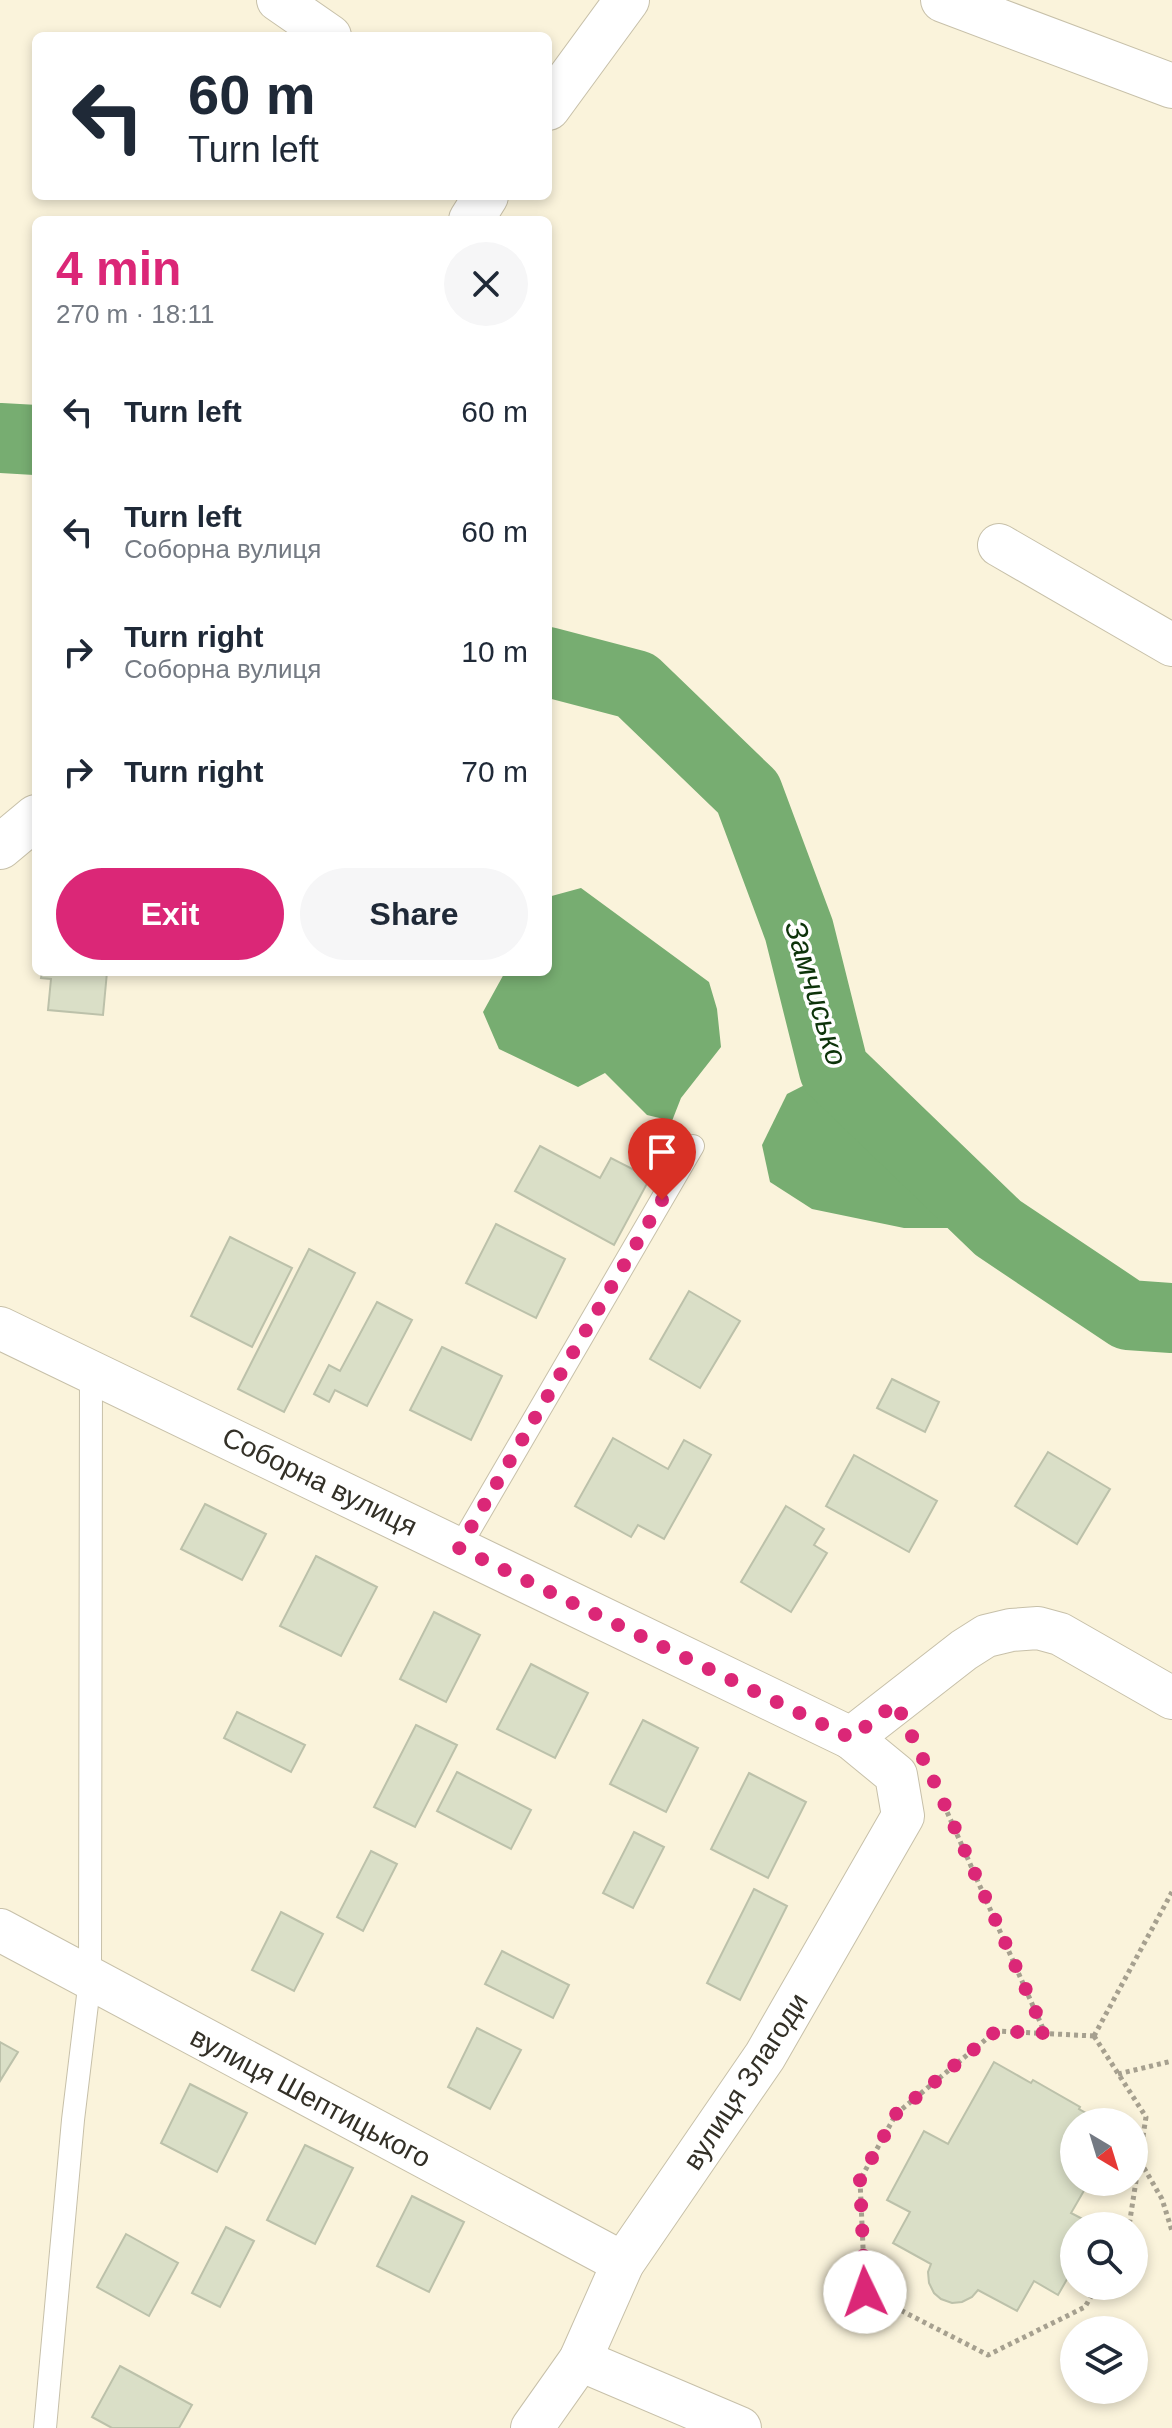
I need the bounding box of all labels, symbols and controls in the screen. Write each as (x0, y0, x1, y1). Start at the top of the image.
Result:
text: 60 m (188, 63, 316, 126)
icon: left (56, 64, 160, 168)
text: Turn left (188, 129, 319, 170)
text: 4 min (56, 242, 181, 295)
button: close (444, 242, 528, 326)
text: 270 m · 18:11 (56, 299, 215, 329)
icon: left (56, 390, 100, 434)
text: Turn left (124, 395, 242, 428)
text: 60 m (461, 395, 528, 428)
text: Turn left (124, 500, 242, 533)
icon: left (56, 510, 100, 554)
text: 60 m (461, 515, 528, 548)
text: Соборна вулиця (124, 534, 321, 564)
text: Turn right (124, 620, 263, 653)
icon: right (56, 630, 100, 674)
text: 10 m (461, 635, 528, 668)
text: Соборна вулиця (124, 654, 321, 684)
icon: right (56, 750, 100, 794)
text: Turn right (124, 755, 263, 788)
text: 70 m (461, 755, 528, 788)
button: Exit (56, 868, 284, 960)
button: Share (300, 868, 528, 960)
water label: Замчисько (779, 917, 854, 1069)
pin (628, 1118, 696, 1200)
icon: arrive (640, 1130, 684, 1174)
street label: Соборна вулиця (217, 1421, 422, 1542)
street label: вулиця Злагоди (677, 1987, 814, 2175)
street label: вулиця Шептицького (185, 2021, 436, 2174)
north arrow (1060, 2108, 1148, 2196)
map controls (1060, 2108, 1148, 2404)
button: search (1060, 2212, 1148, 2300)
position arrow (823, 2250, 907, 2334)
button: layers (1060, 2316, 1148, 2404)

